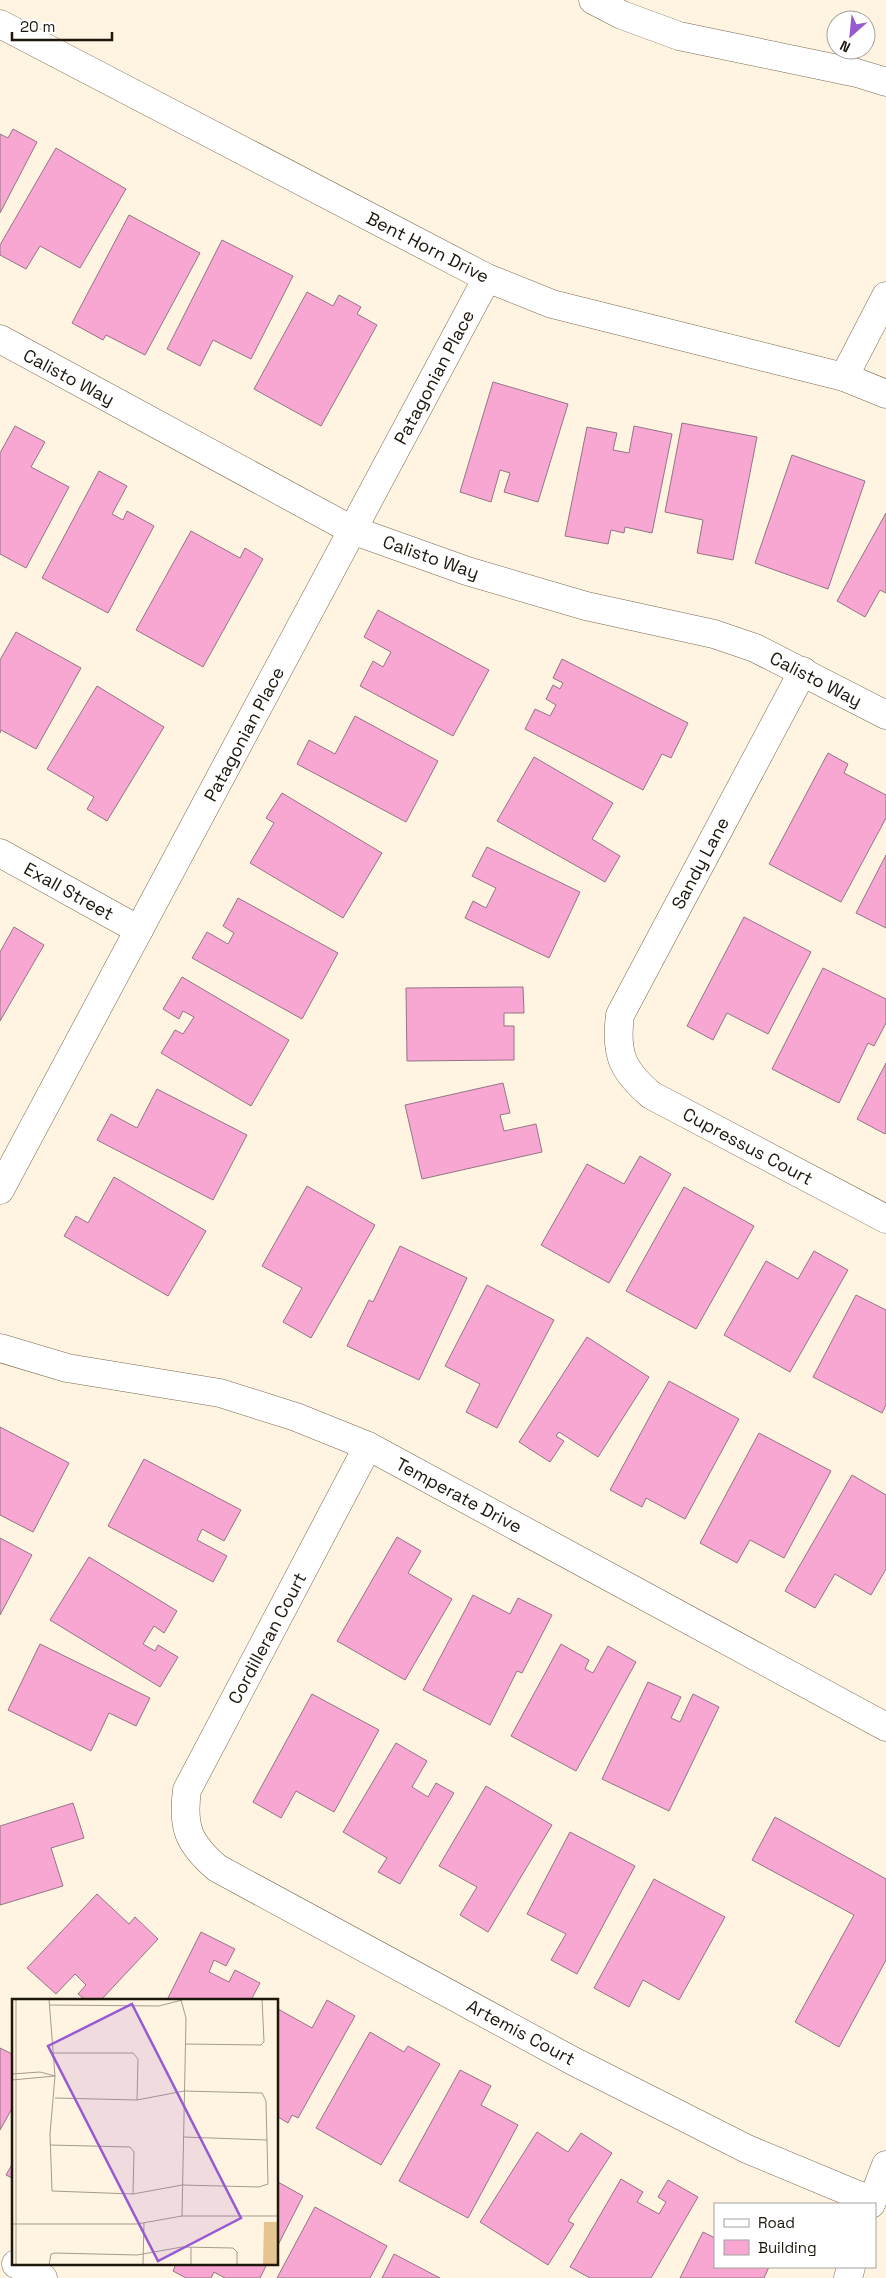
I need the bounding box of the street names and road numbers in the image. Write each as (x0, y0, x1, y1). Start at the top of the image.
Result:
street label: Bent Horn Drive (363, 206, 493, 288)
street label: Patagonian Place (389, 306, 479, 448)
street label: Calisto Way (19, 343, 119, 411)
street label: Calisto Way (380, 530, 482, 584)
street label: Calisto Way (766, 646, 866, 712)
street label: Patagonian Place (199, 663, 289, 805)
street label: Sandy Lane (666, 813, 734, 913)
street label: Exall Street (20, 857, 118, 925)
street label: Cupressus Court (679, 1102, 817, 1190)
street label: Temperate Drive (392, 1452, 526, 1538)
street label: Cordilleran Court (223, 1568, 311, 1708)
street label: Artemis Court (463, 1994, 579, 2070)

